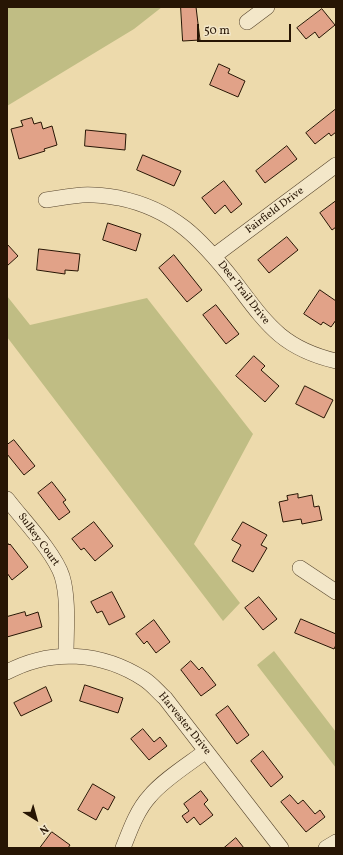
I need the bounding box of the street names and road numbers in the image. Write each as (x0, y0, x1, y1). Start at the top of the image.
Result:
street label: Fairfield Drive (243, 185, 307, 237)
street label: Deer Trail Drive (214, 259, 272, 327)
street label: Sulkey Court (14, 511, 62, 569)
street label: Harvester Drive (155, 690, 213, 758)

